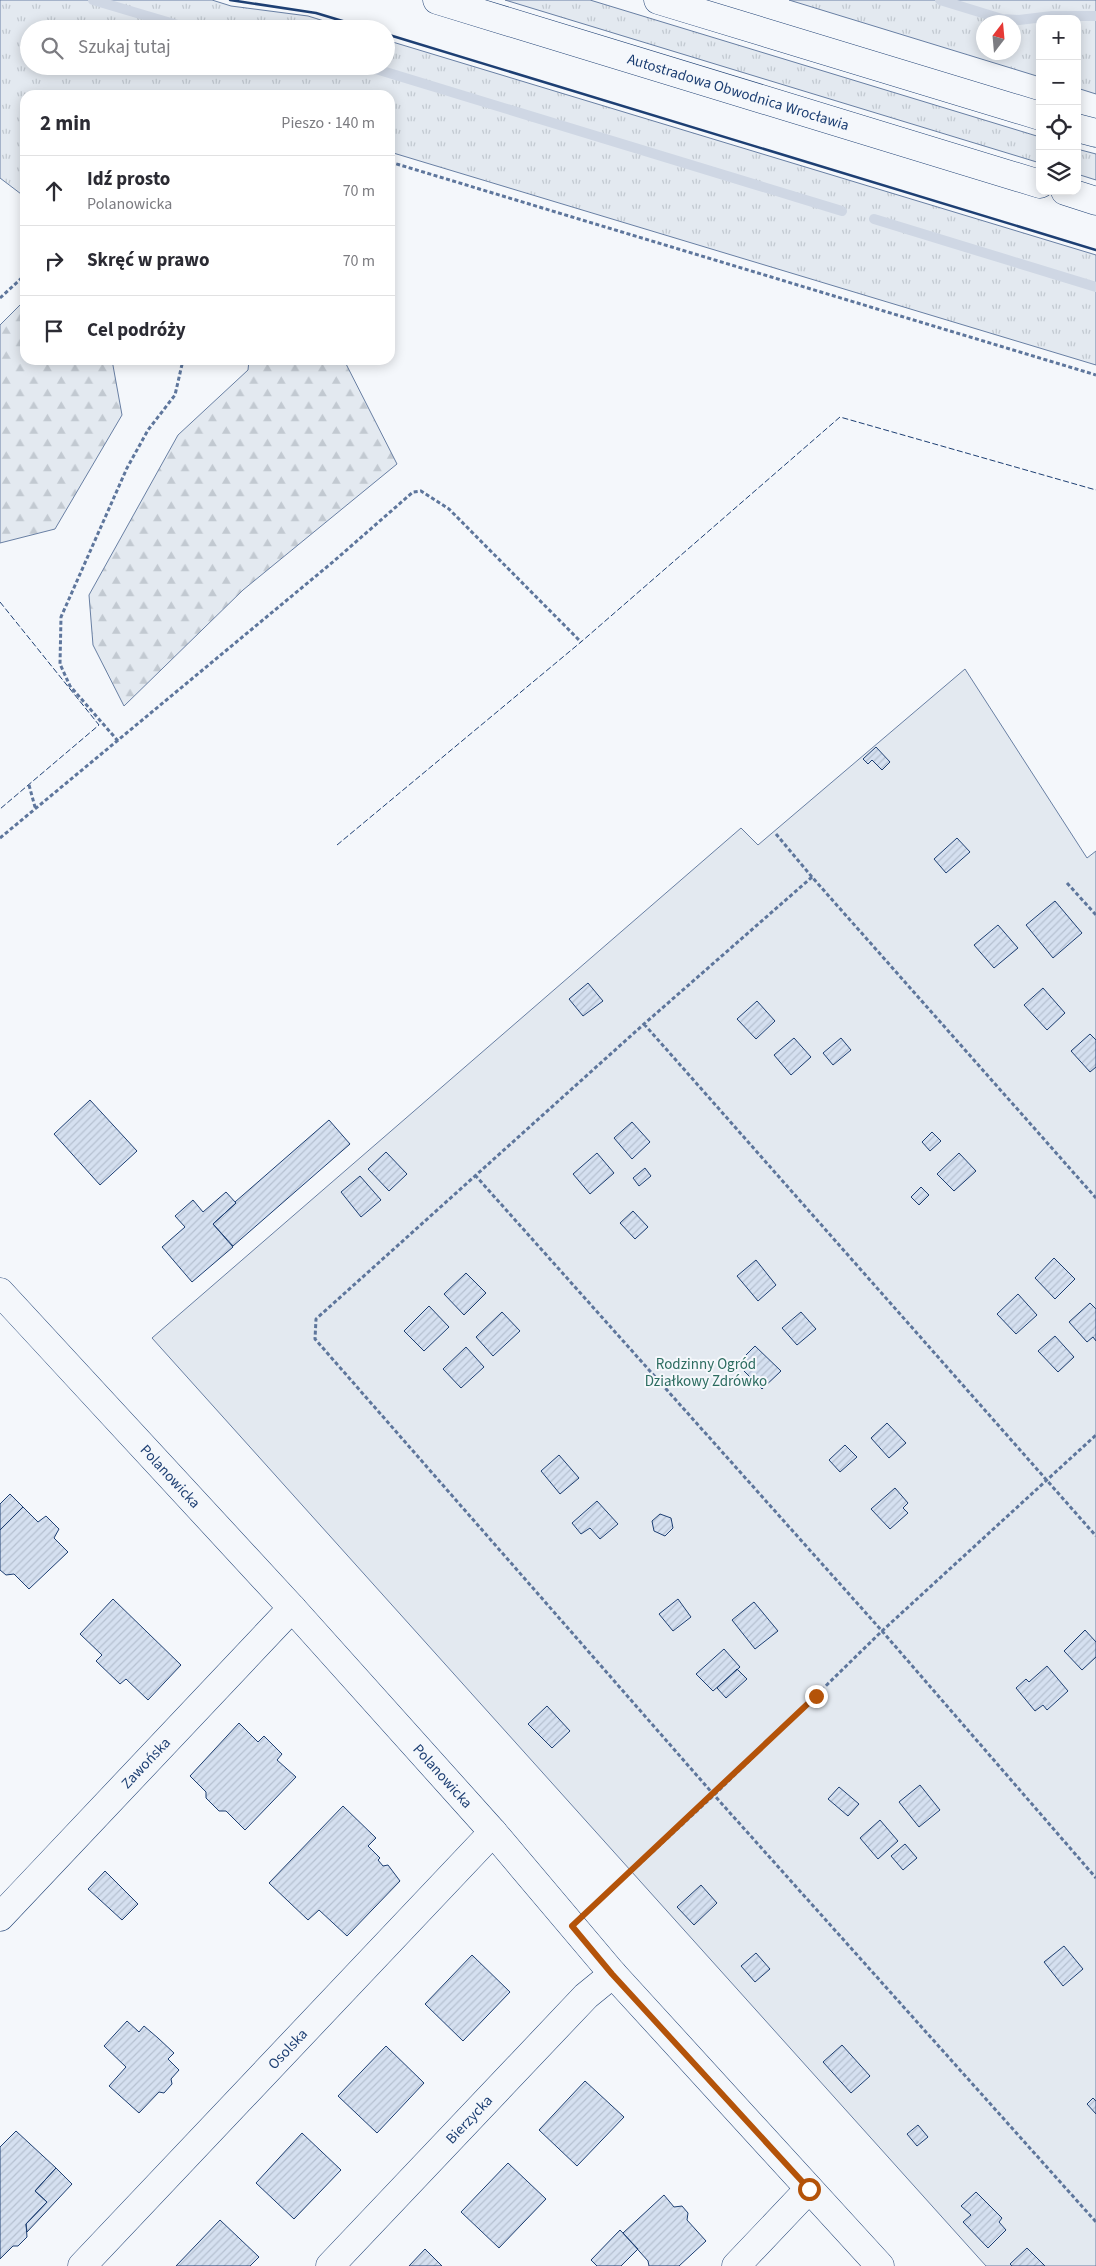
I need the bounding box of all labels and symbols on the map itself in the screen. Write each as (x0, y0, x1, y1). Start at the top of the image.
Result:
north arrow (976, 15, 1021, 60)
street label: Autostradowa Obwodnica Wrocławia (625, 49, 852, 136)
park label: Rodzinny Ogród Działkowy Zdrówko (645, 1354, 767, 1392)
street label: Polanowicka (135, 1440, 205, 1513)
route end (805, 1685, 828, 1708)
street label: Zawońska (116, 1733, 175, 1794)
street label: Polanowicka (408, 1740, 477, 1813)
street label: Osolska (263, 2024, 313, 2074)
street label: Bierzycka (441, 2091, 498, 2149)
route start (798, 2178, 821, 2201)

